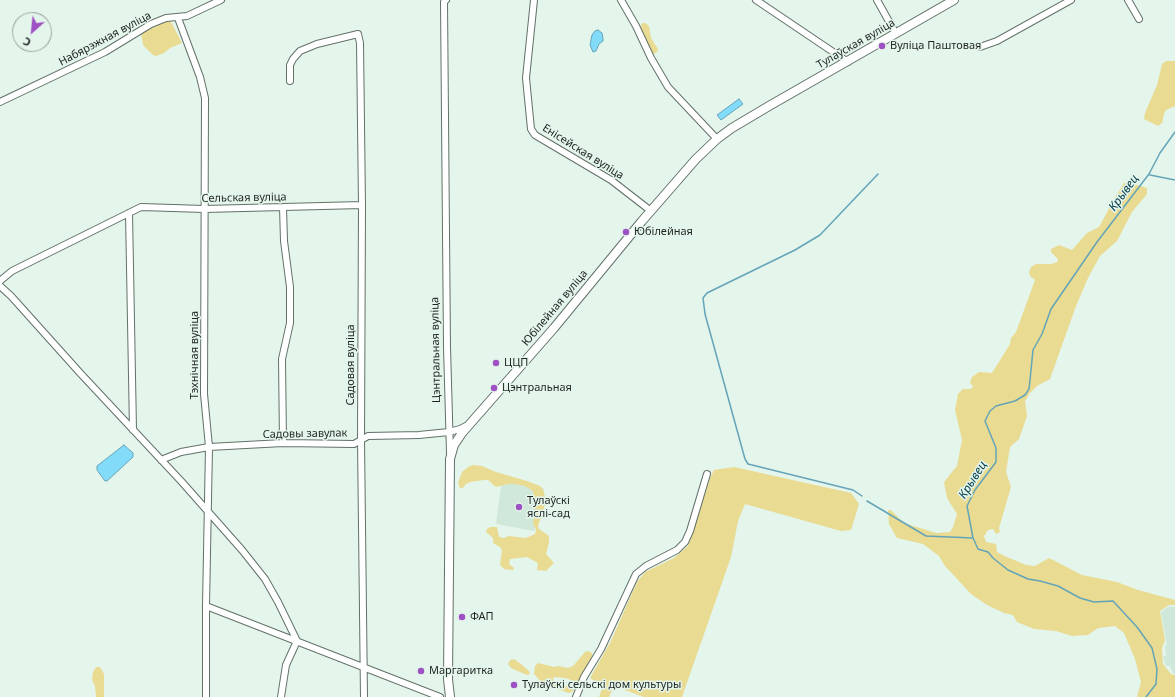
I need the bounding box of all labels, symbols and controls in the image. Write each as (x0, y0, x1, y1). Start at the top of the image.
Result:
street label: Набярэжная вуліца (57, 9, 153, 69)
north arrow (12, 12, 52, 52)
street label: Тулаўская вуліца (814, 16, 898, 72)
text: С (20, 34, 33, 51)
place label: Вуліца Паштовая (890, 39, 981, 53)
marker: Вуліца Паштовая (877, 41, 887, 51)
street label: Енісейская вуліца (540, 122, 626, 182)
water label: Крывец (1106, 172, 1142, 214)
street label: Сельская вуліца (201, 191, 287, 205)
place label: Юбілейная (634, 225, 693, 239)
marker: Юбілейная (621, 227, 631, 237)
street label: Юбілейная вуліца (519, 267, 591, 349)
street label: Цэнтральная вуліца (428, 297, 444, 403)
street label: Тэхнічная вуліца (188, 311, 202, 399)
street label: Садовая вуліца (344, 324, 358, 406)
place label: ЦЦП (504, 356, 528, 370)
marker: ЦЦП (491, 358, 501, 368)
place label: Цэнтральная (502, 381, 572, 395)
marker: Цэнтральная (489, 383, 499, 393)
street label: Садовы завулак (262, 427, 348, 441)
water label: Крывец (956, 459, 990, 501)
place label: Тулаўскі яслі-сад (527, 494, 570, 520)
marker: Тулаўскі яслі-сад (514, 502, 524, 512)
place label: ФАП (470, 610, 494, 624)
marker: ФАП (457, 612, 467, 622)
place label: Маргаритка (429, 664, 493, 678)
marker: Маргаритка (416, 666, 426, 676)
place label: Тулаўскі сельскі дом культуры (522, 678, 681, 692)
marker: Тулаўскі сельскі дом культуры (509, 680, 519, 690)

